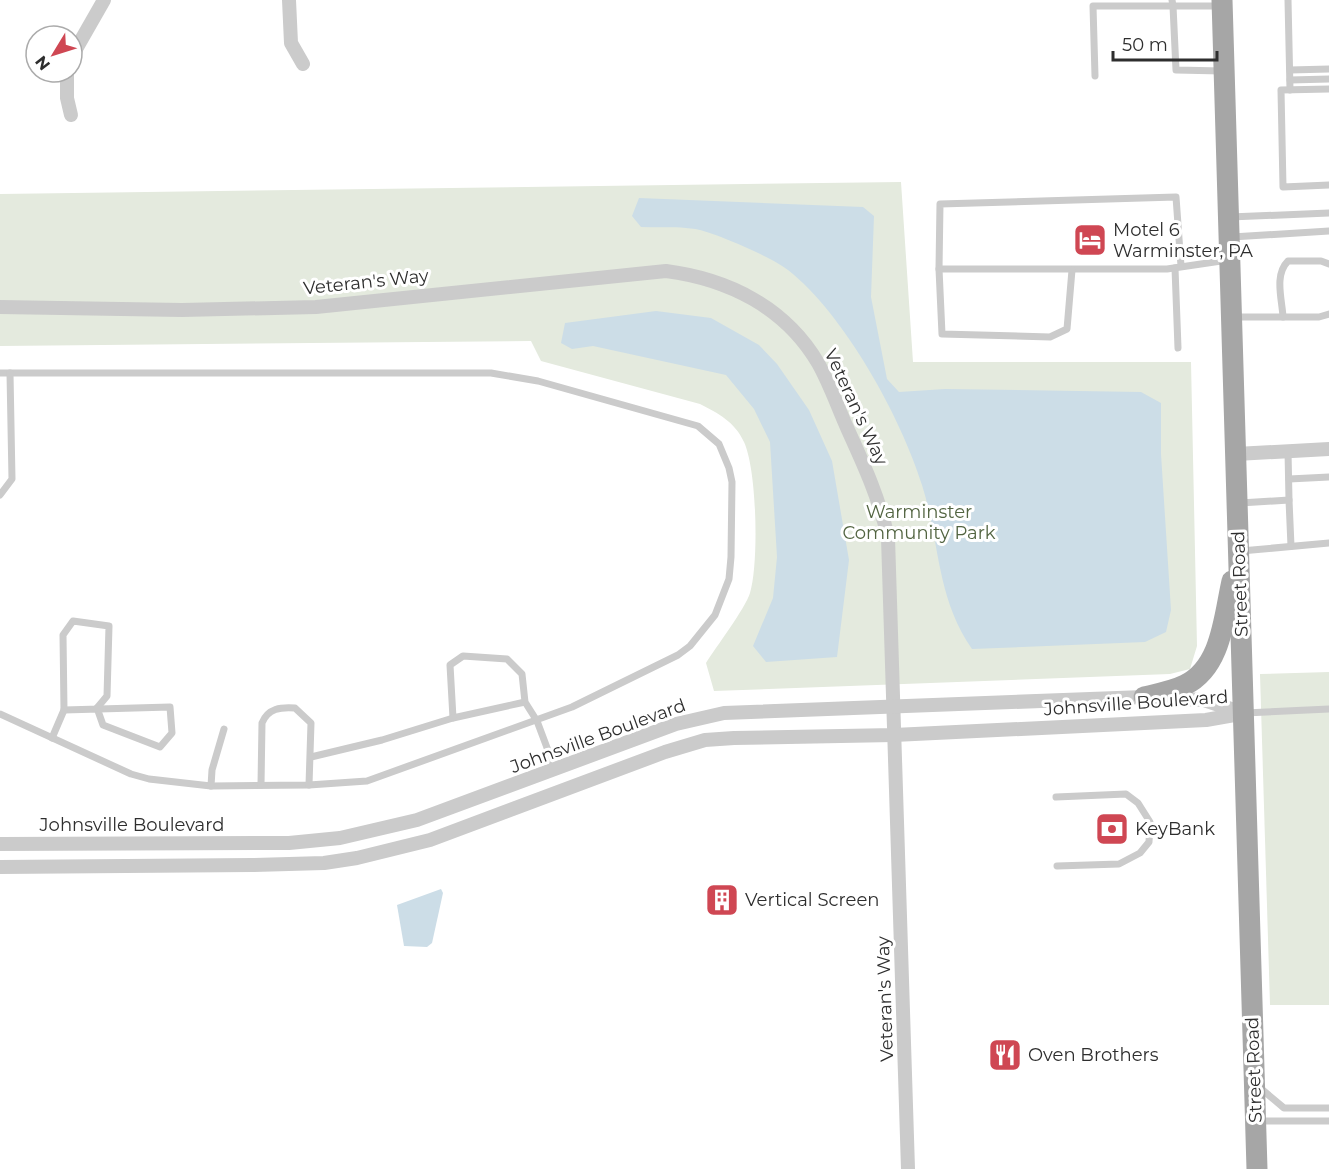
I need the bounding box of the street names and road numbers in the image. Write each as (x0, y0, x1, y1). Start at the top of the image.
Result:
street label: Veteran's Way (302, 264, 430, 300)
street label: Veteran's Way (819, 345, 893, 469)
street label: Street Road (1227, 531, 1253, 637)
street label: Johnsville Boulevard (1042, 686, 1229, 720)
street label: Johnsville Boulevard (506, 694, 689, 778)
street label: Johnsville Boulevard (39, 814, 224, 836)
street label: Veteran's Way (872, 936, 898, 1062)
street label: Street Road (1241, 1017, 1267, 1123)

